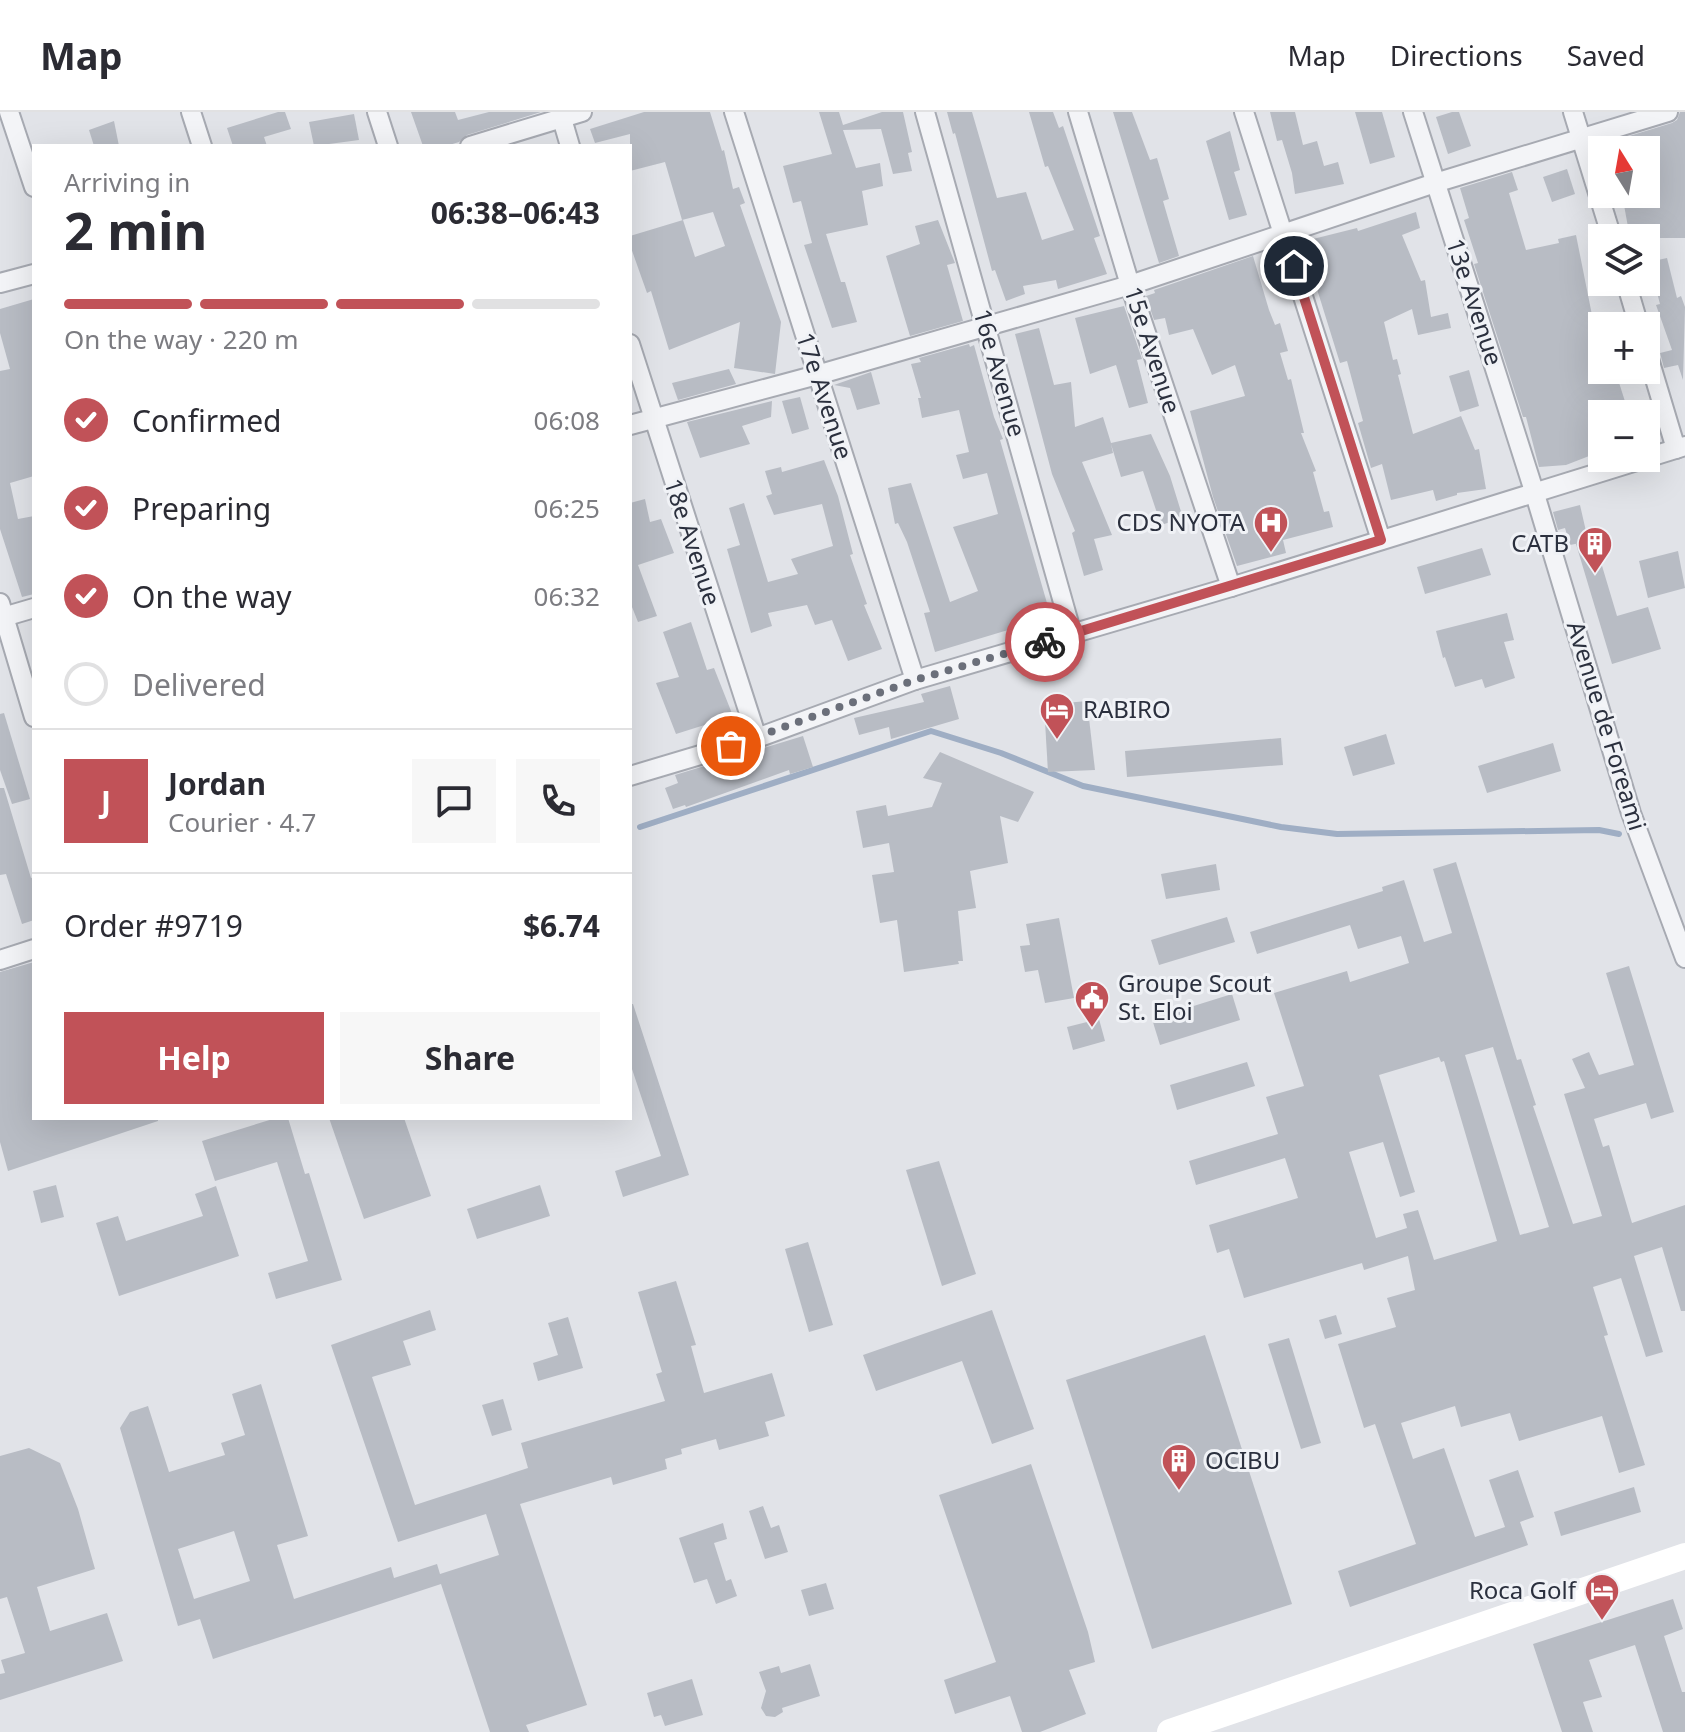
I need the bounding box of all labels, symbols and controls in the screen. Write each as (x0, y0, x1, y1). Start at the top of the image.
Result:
text: Map (40, 29, 123, 81)
text: Map (1287, 36, 1346, 74)
text: Directions (1390, 36, 1523, 74)
text: Saved (1567, 36, 1645, 74)
north arrow (1588, 136, 1660, 208)
map controls (1588, 136, 1660, 472)
text: Arriving in (64, 164, 190, 200)
text: 06:38–06:43 (431, 192, 600, 233)
text: 2 min (64, 194, 207, 265)
button: layers (1588, 224, 1660, 296)
pin (1260, 232, 1328, 300)
street label: 13e Avenue (1439, 234, 1511, 369)
icon: home (1272, 244, 1316, 288)
street label: 15e Avenue (1117, 282, 1189, 417)
street label: 16e Avenue (966, 305, 1034, 440)
button: + (1588, 312, 1660, 384)
text: On the way · 220 m (64, 321, 298, 357)
street label: 17e Avenue (789, 328, 861, 463)
icon: check (64, 398, 108, 442)
text: Confirmed (132, 400, 282, 441)
button: − (1588, 400, 1660, 472)
text: 06:08 (534, 402, 600, 438)
street label: 18e Avenue (657, 474, 729, 609)
icon: check (64, 486, 108, 530)
text: Preparing (132, 488, 271, 529)
text: 06:25 (534, 490, 600, 526)
hospital icon: CDS NYOTA (1252, 504, 1290, 554)
place label: CDS NYOTA (1117, 505, 1246, 538)
building icon: CATB (1576, 525, 1614, 575)
place label: CATB (1511, 526, 1569, 559)
icon: check (64, 574, 108, 618)
text: On the way (132, 576, 292, 617)
text: 06:32 (534, 578, 600, 614)
courier (1005, 602, 1085, 682)
street label: Avenue de Foreami (1560, 617, 1655, 834)
icon: bike (1023, 620, 1067, 664)
text: Delivered (132, 664, 266, 705)
hotel icon: RABIRO (1038, 691, 1076, 741)
place label: RABIRO (1083, 692, 1171, 725)
pin (697, 712, 765, 780)
icon: bag (709, 724, 753, 768)
button: chat (412, 759, 496, 843)
button: phone (516, 759, 600, 843)
text: Jordan (168, 763, 266, 804)
text: J (101, 781, 111, 822)
text: Courier · 4.7 (168, 804, 316, 840)
text: Order #9719 (64, 905, 243, 946)
text: $6.74 (523, 905, 600, 946)
place label: Groupe Scout St. Eloi (1118, 966, 1272, 1027)
public building icon: Groupe Scout St. Eloi (1073, 979, 1111, 1029)
button: Help (64, 1012, 324, 1104)
button: Share (340, 1012, 600, 1104)
building icon: OCIBU (1160, 1442, 1198, 1492)
place label: OCIBU (1205, 1443, 1280, 1476)
hotel icon: Roca Golf (1583, 1572, 1621, 1622)
place label: Roca Golf (1469, 1573, 1578, 1606)

